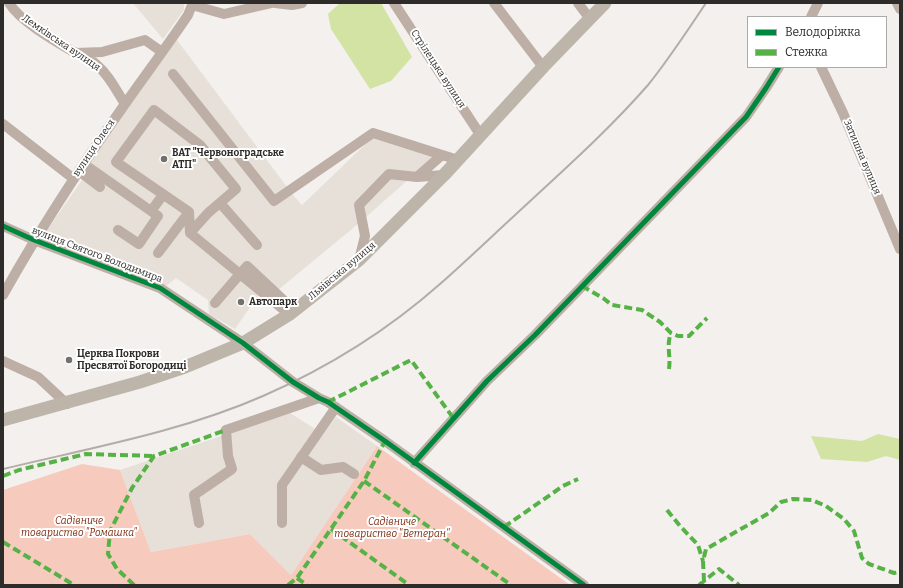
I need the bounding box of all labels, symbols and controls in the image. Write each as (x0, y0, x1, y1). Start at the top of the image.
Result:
street label: Лемківська вулиця (19, 12, 103, 74)
legend (747, 16, 887, 68)
text: Велодоріжка (785, 25, 861, 39)
street label: Стрілецька вулиця (408, 28, 468, 110)
text: Стежка (785, 45, 828, 59)
street label: вулиця Олеся (71, 117, 117, 179)
street label: Затишна вулиця (841, 118, 883, 196)
place label: ВАТ "Червоноградське АТП" (172, 147, 284, 170)
marker: ВАТ "Червоноградське АТП" (159, 154, 169, 164)
street label: вулиця Святого Володимира (30, 225, 164, 285)
street label: Львівська вулиця (306, 239, 378, 303)
place label: Автопарк (249, 296, 297, 308)
marker: Автопарк (236, 297, 246, 307)
place label: Церква Покрови Пресвятої Богородиці (77, 348, 187, 372)
marker: Церква Покрови Пресвятої Богородиці (64, 355, 74, 365)
park label: Садівниче товариство "Ромашка" (21, 515, 137, 538)
park label: Садівниче товариство "Ветеран" (334, 516, 450, 540)

